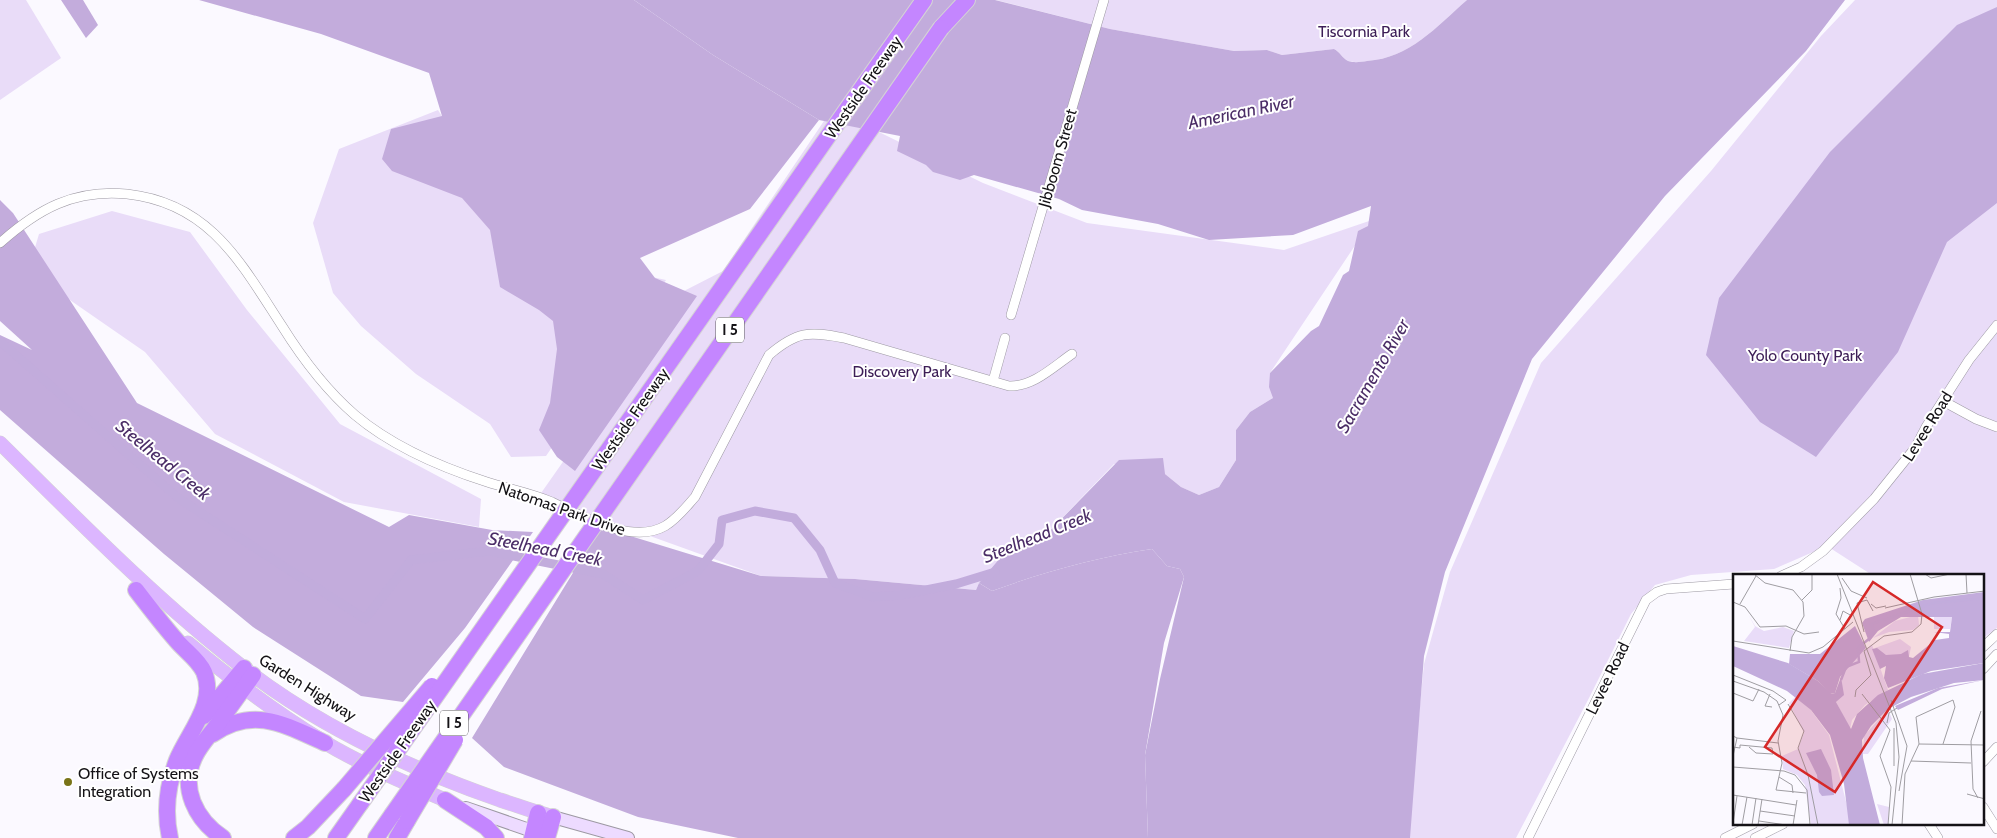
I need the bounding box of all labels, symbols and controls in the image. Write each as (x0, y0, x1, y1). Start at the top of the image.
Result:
park label: Tiscornia Park (1318, 22, 1411, 41)
street label: Westside Freeway (821, 32, 906, 142)
water label: American River (1185, 90, 1298, 134)
street label: Jibboom Street (1034, 106, 1081, 210)
water label: Sacramento River (1332, 314, 1415, 437)
road number: I 5 (716, 318, 744, 342)
park label: Yolo County Park (1747, 346, 1863, 365)
park label: Discovery Park (853, 362, 952, 381)
street label: Westside Freeway (588, 364, 673, 474)
street label: Levee Road (1899, 388, 1956, 465)
water label: Steelhead Creek (111, 415, 216, 506)
street label: Natomas Park Drive (496, 478, 628, 539)
water label: Steelhead Creek (979, 504, 1096, 568)
water label: Steelhead Creek (486, 527, 605, 571)
inset map (1733, 574, 1984, 826)
street label: Levee Road (1582, 639, 1633, 718)
street label: Garden Highway (256, 650, 360, 725)
street label: Westside Freeway (355, 696, 440, 806)
road number: I 5 (440, 710, 468, 736)
place label: Office of Systems Integration (78, 764, 199, 801)
marker: Office of Systems Integration (62, 776, 74, 788)

